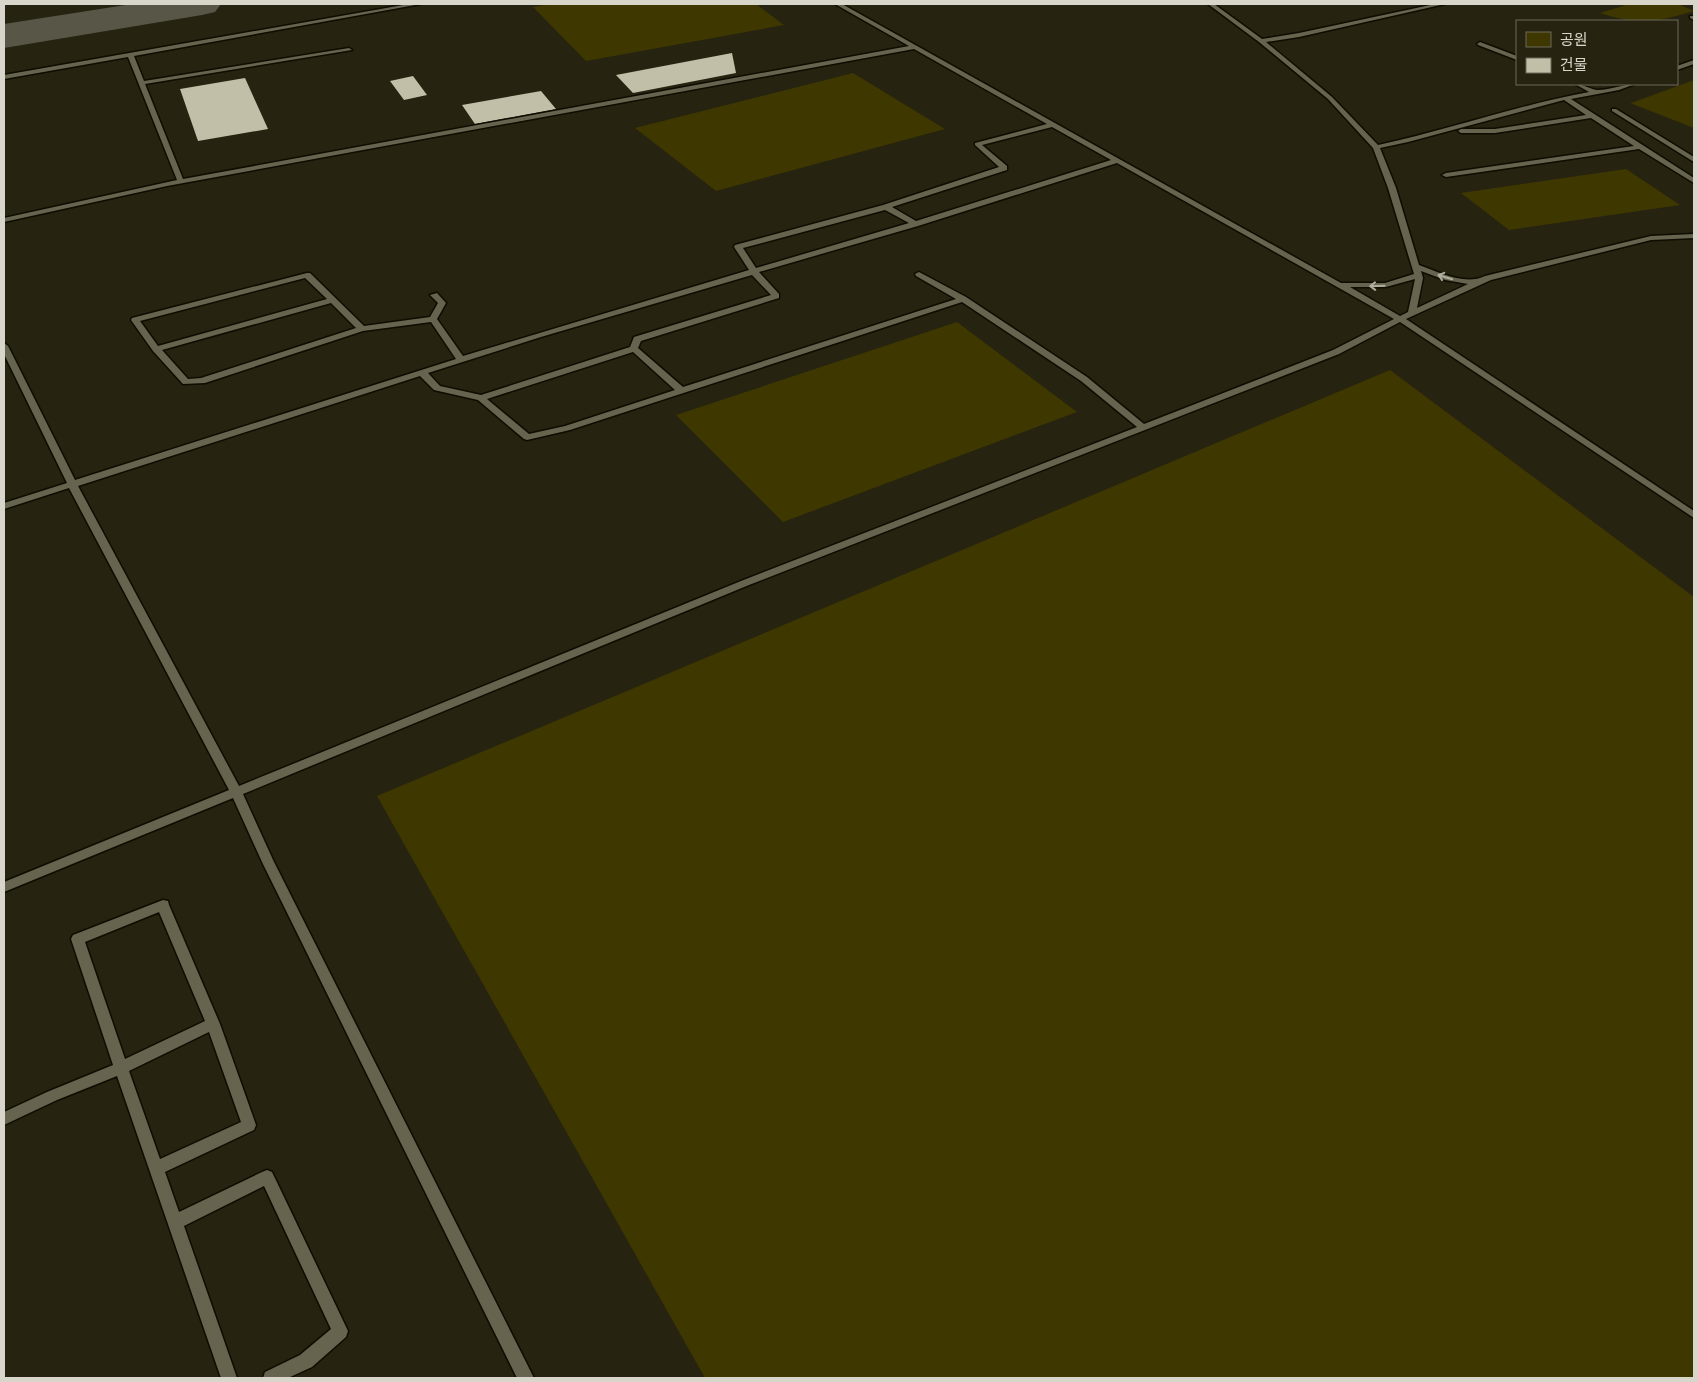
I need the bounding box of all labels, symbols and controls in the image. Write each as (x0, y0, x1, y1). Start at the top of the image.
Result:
legend (1516, 20, 1678, 85)
text: 공원 (1560, 30, 1588, 49)
text: 건물 (1560, 55, 1588, 74)
one-way arrow (1437, 271, 1453, 281)
one-way arrow (1369, 281, 1385, 290)

